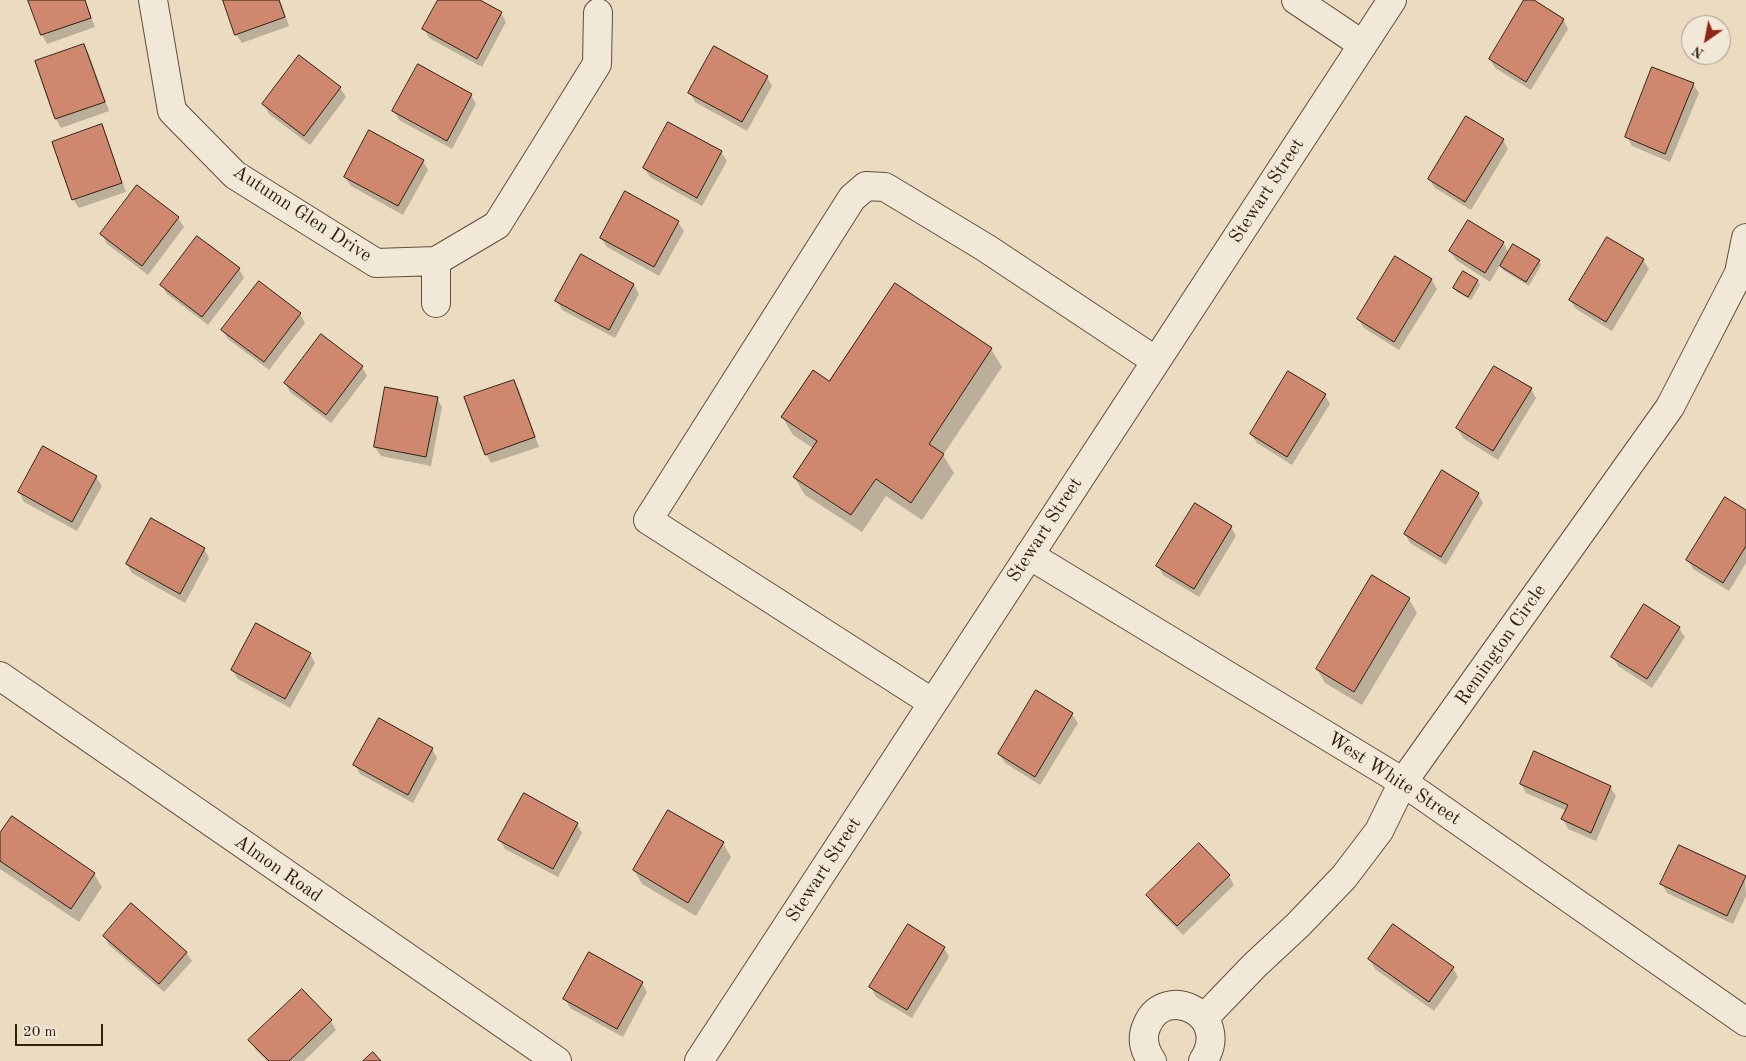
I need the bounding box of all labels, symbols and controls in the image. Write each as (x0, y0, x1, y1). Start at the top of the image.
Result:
north arrow (1681, 15, 1731, 65)
text: N (1690, 43, 1707, 61)
street label: Stewart Street (1225, 134, 1309, 248)
street label: Autumn Glen Drive (228, 161, 376, 267)
street label: Stewart Street (1003, 473, 1087, 587)
street label: Remington Circle (1451, 580, 1551, 710)
street label: West White Street (1323, 727, 1465, 831)
street label: Stewart Street (782, 813, 866, 927)
street label: Almon Road (230, 830, 326, 908)
scale bar (18, 1014, 105, 1046)
text: 20 m (23, 1025, 57, 1040)

